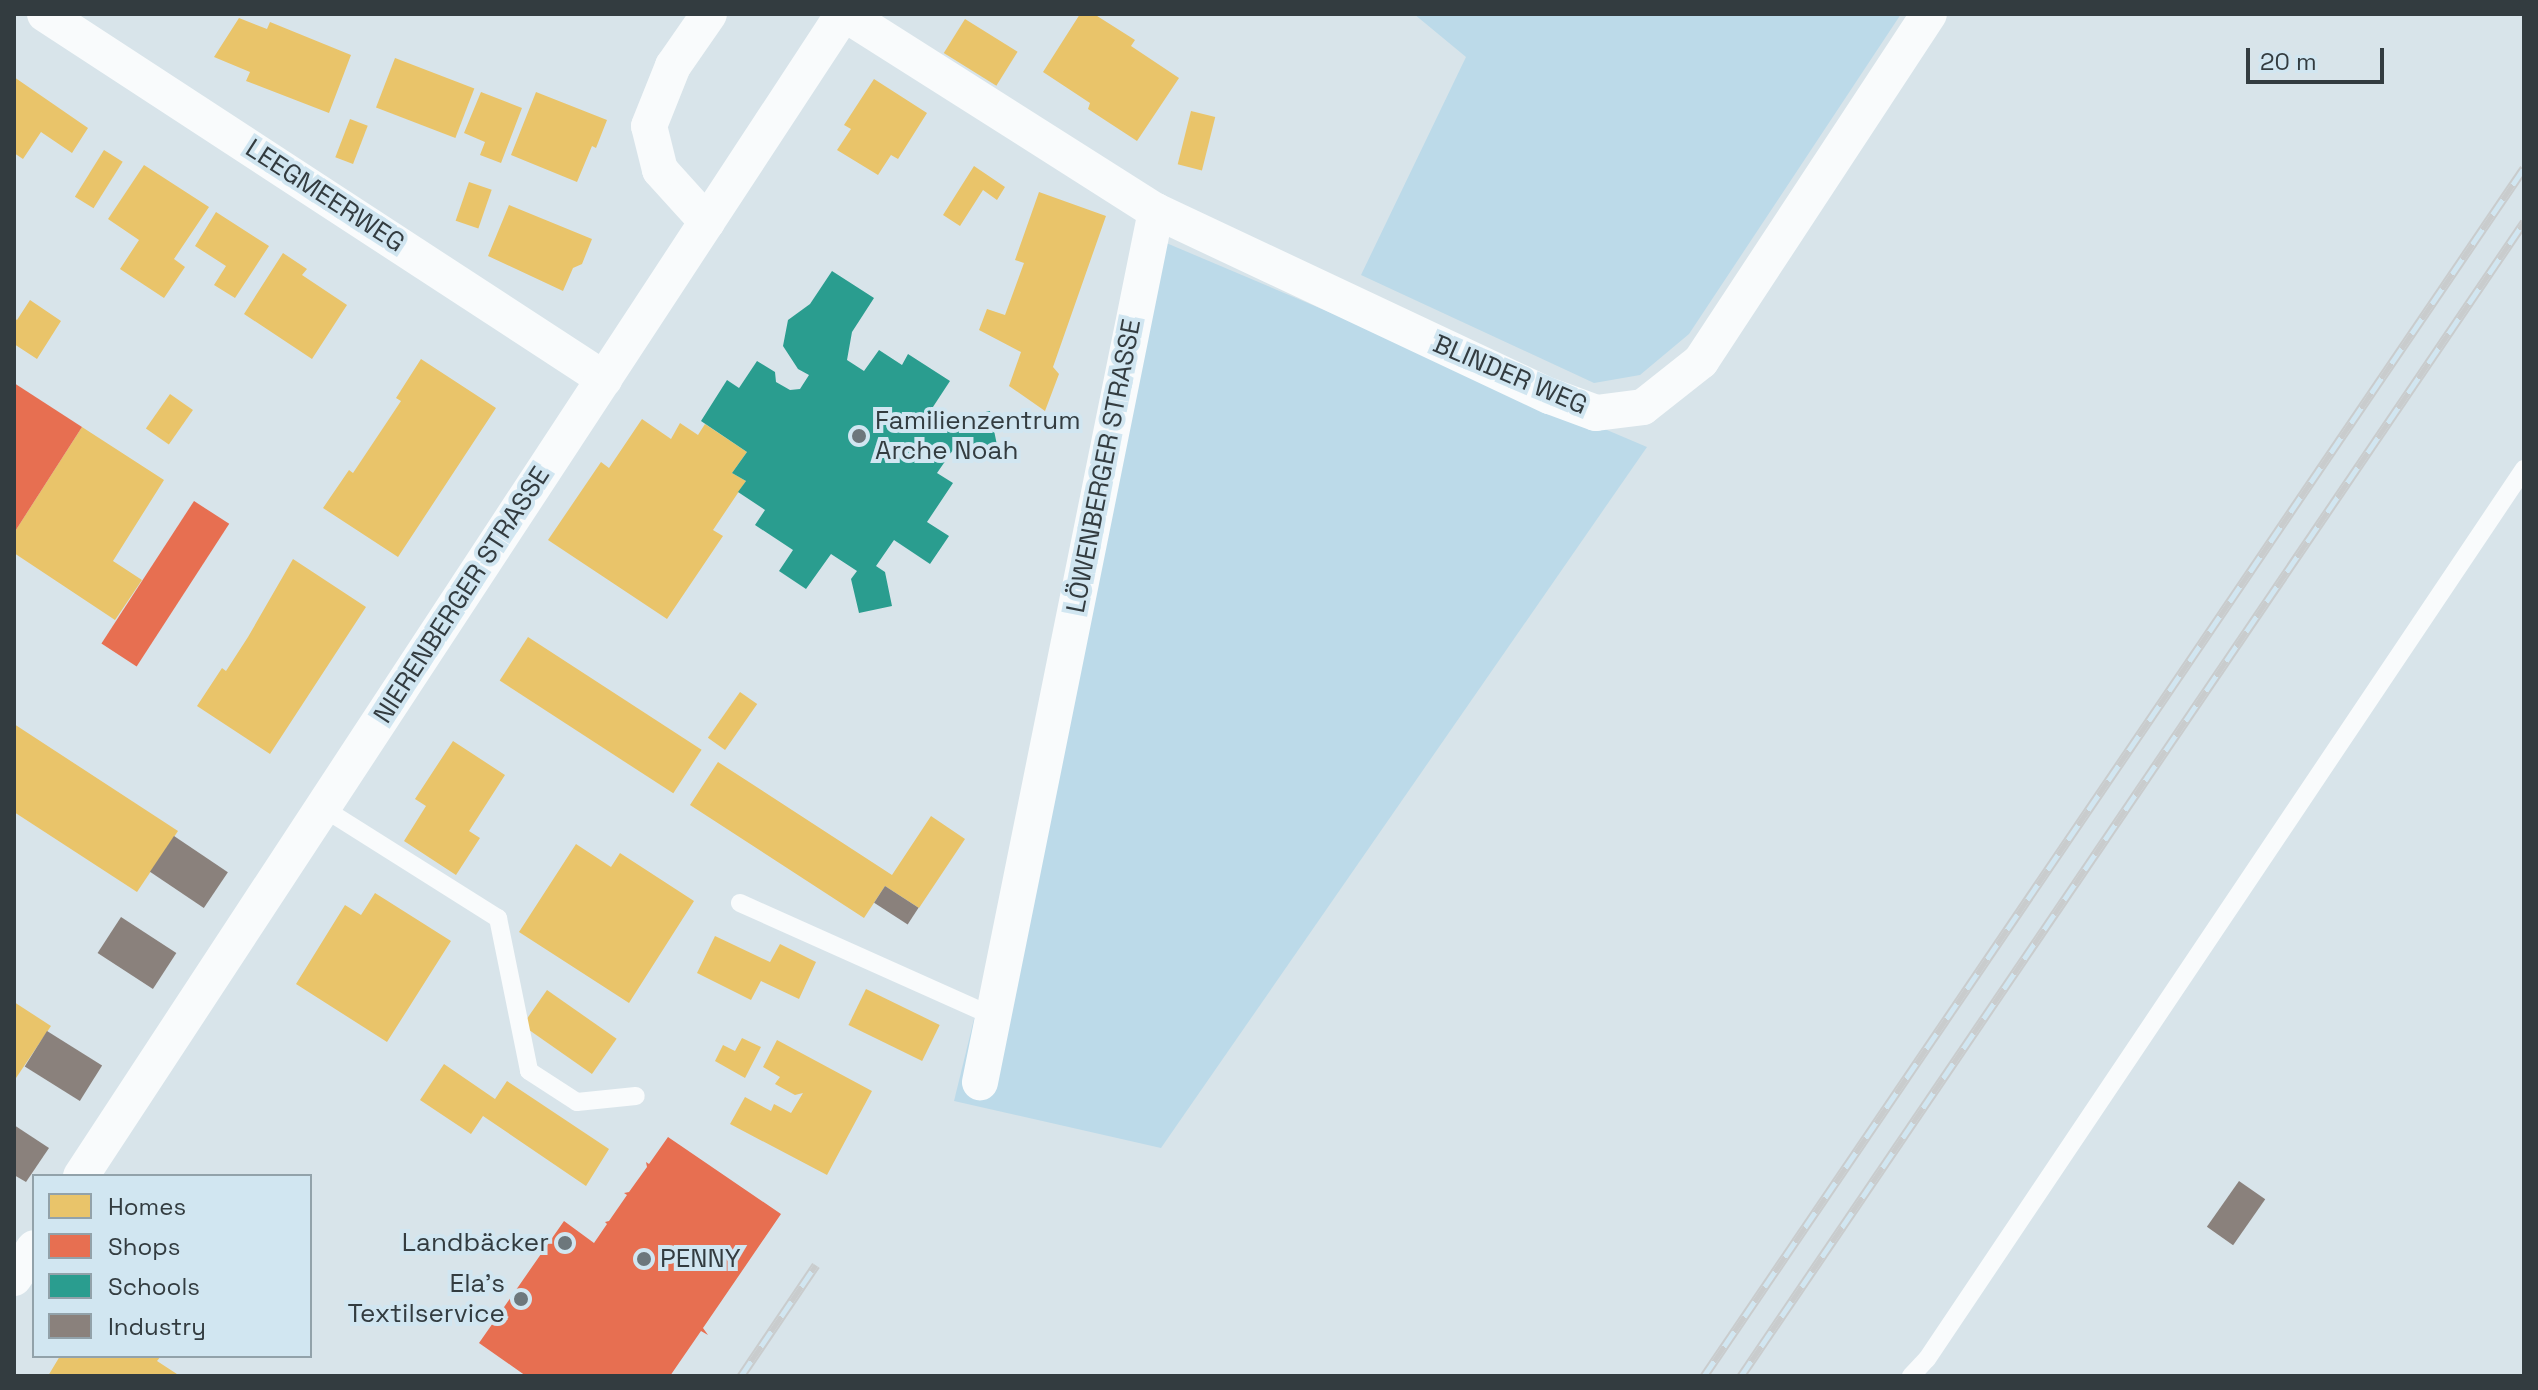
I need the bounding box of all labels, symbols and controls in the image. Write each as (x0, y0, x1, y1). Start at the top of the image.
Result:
scale bar (2250, 32, 2388, 82)
text: 20 m (2260, 46, 2317, 77)
street label: LEEGMEERWEG (240, 133, 410, 259)
street label: LÖWENBERGER STRASSE (1060, 317, 1148, 615)
street label: BLINDER WEG (1428, 329, 1592, 421)
place label: Familienzentrum Arche Noah (875, 405, 1081, 466)
marker: Familienzentrum Arche Noah (850, 427, 868, 445)
street label: NIERENBERGER STRASSE (367, 461, 557, 729)
legend (32, 1174, 312, 1358)
text: Homes (108, 1191, 186, 1222)
place label: Landbäcker (402, 1227, 549, 1259)
text: Shops (108, 1231, 180, 1262)
marker: Landbäcker (556, 1234, 574, 1252)
place label: PENNY (660, 1243, 741, 1275)
marker: PENNY (635, 1250, 653, 1268)
place label: Ela's Textilservice (347, 1268, 505, 1330)
text: Schools (108, 1271, 200, 1302)
marker: Ela's Textilservice (512, 1290, 530, 1308)
text: Industry (108, 1311, 206, 1342)

